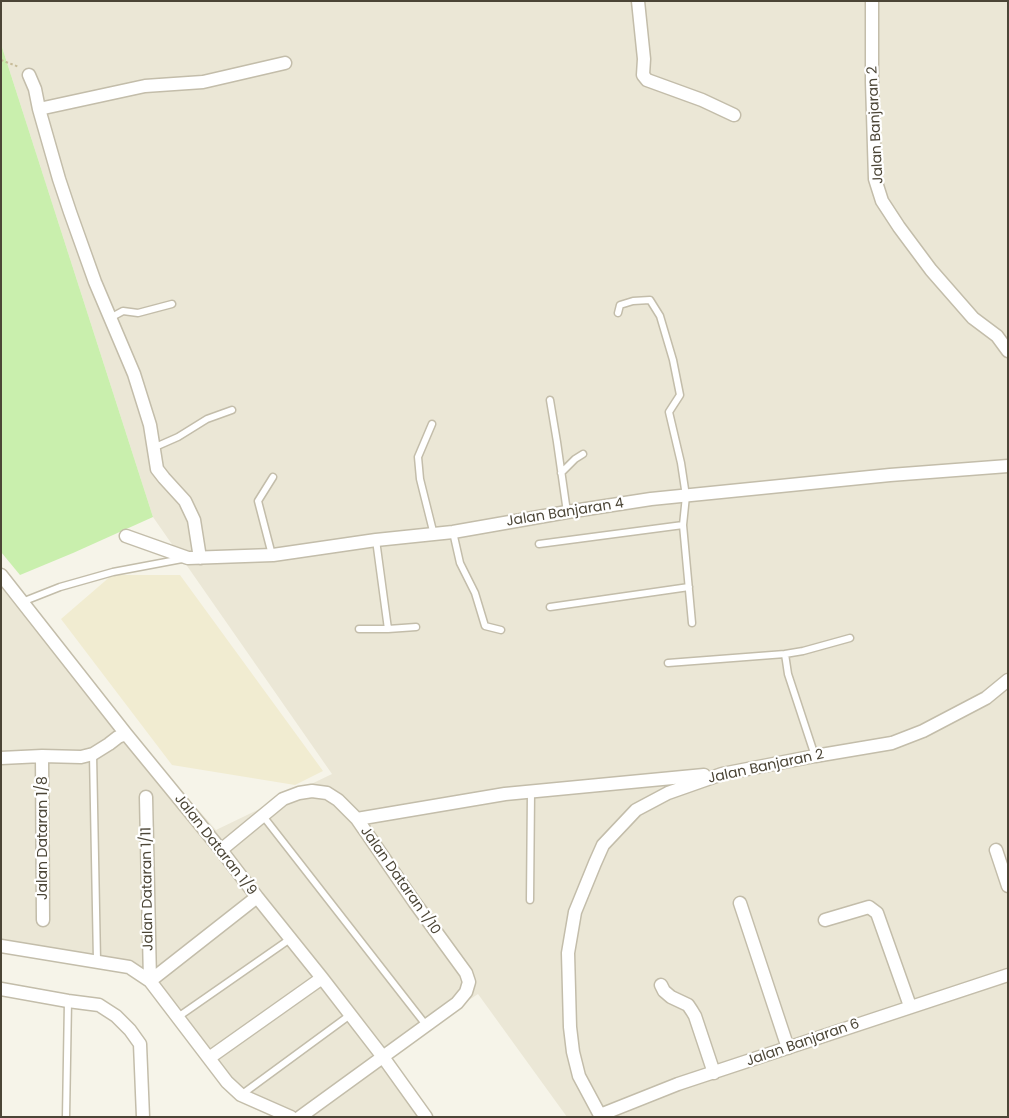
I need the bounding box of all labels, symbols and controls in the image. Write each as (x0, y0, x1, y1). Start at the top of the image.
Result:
street label: Jalan Banjaran 2 (865, 66, 887, 184)
street label: Jalan Banjaran 4 (505, 495, 625, 531)
street label: Jalan Banjaran 2 (707, 747, 825, 787)
street label: Jalan Dataran 1/8 (35, 776, 51, 900)
street label: Jalan Dataran 1/9 (170, 791, 260, 899)
street label: Jalan Dataran 1/10 (356, 824, 444, 938)
street label: Jalan Dataran 1/11 (139, 827, 157, 951)
street label: Jalan Banjaran 6 (744, 1016, 862, 1070)

